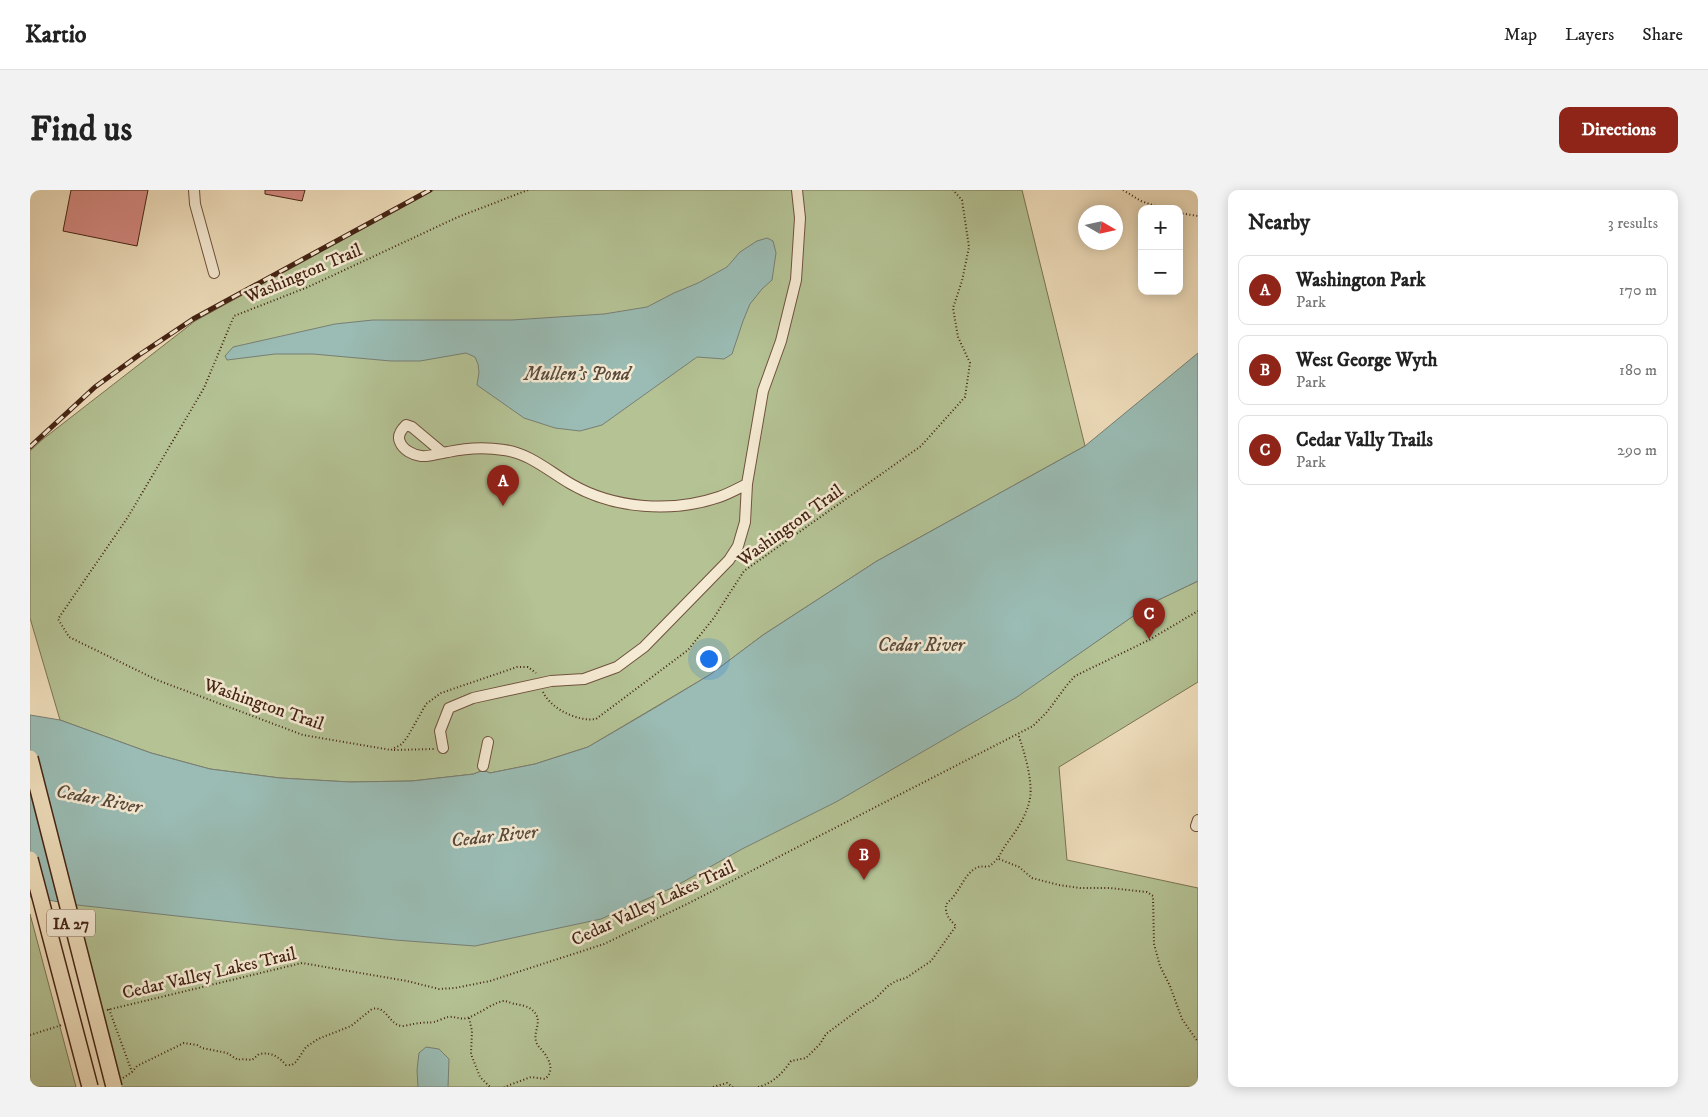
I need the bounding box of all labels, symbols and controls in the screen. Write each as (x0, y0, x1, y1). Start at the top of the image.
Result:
text: Kartio (25, 20, 87, 50)
text: Map (1504, 24, 1537, 46)
text: Layers (1565, 24, 1614, 46)
text: Share (1642, 24, 1683, 46)
button: Directions (1559, 107, 1678, 153)
text: Find us (30, 108, 132, 152)
north arrow (1078, 205, 1123, 250)
map controls (1138, 205, 1183, 295)
button: + (1138, 205, 1183, 250)
text: Nearby (1248, 210, 1310, 236)
text: 3 results (1608, 213, 1658, 233)
street label: Washington Trail (241, 239, 366, 309)
button: − (1138, 250, 1183, 295)
text: Washington Park (1296, 269, 1426, 292)
text: A (1260, 280, 1270, 300)
text: 170 m (1619, 280, 1657, 300)
text: Park (1296, 292, 1326, 312)
text: West George Wyth (1296, 349, 1438, 372)
text: B (1260, 360, 1270, 380)
text: 180 m (1619, 360, 1657, 380)
water label: Mullen's Pond (522, 363, 633, 386)
text: Park (1296, 372, 1326, 392)
text: Cedar Vally Trails (1296, 429, 1433, 452)
text: C (1260, 440, 1270, 460)
text: 290 m (1617, 440, 1657, 460)
text: Park (1296, 452, 1326, 472)
pin: A (487, 465, 519, 506)
street label: Washington Trail (733, 480, 848, 572)
pin: C (1133, 598, 1165, 639)
water label: Cedar River (878, 634, 967, 657)
your location (696, 646, 722, 672)
street label: Washington Trail (200, 674, 327, 736)
water label: Cedar River (54, 780, 146, 819)
water label: Cedar River (450, 820, 541, 852)
pin: B (848, 839, 880, 880)
street label: Cedar Valley Lakes Trail (568, 856, 739, 951)
road number: IA 27 (47, 910, 95, 936)
street label: Cedar Valley Lakes Trail (120, 943, 299, 1005)

